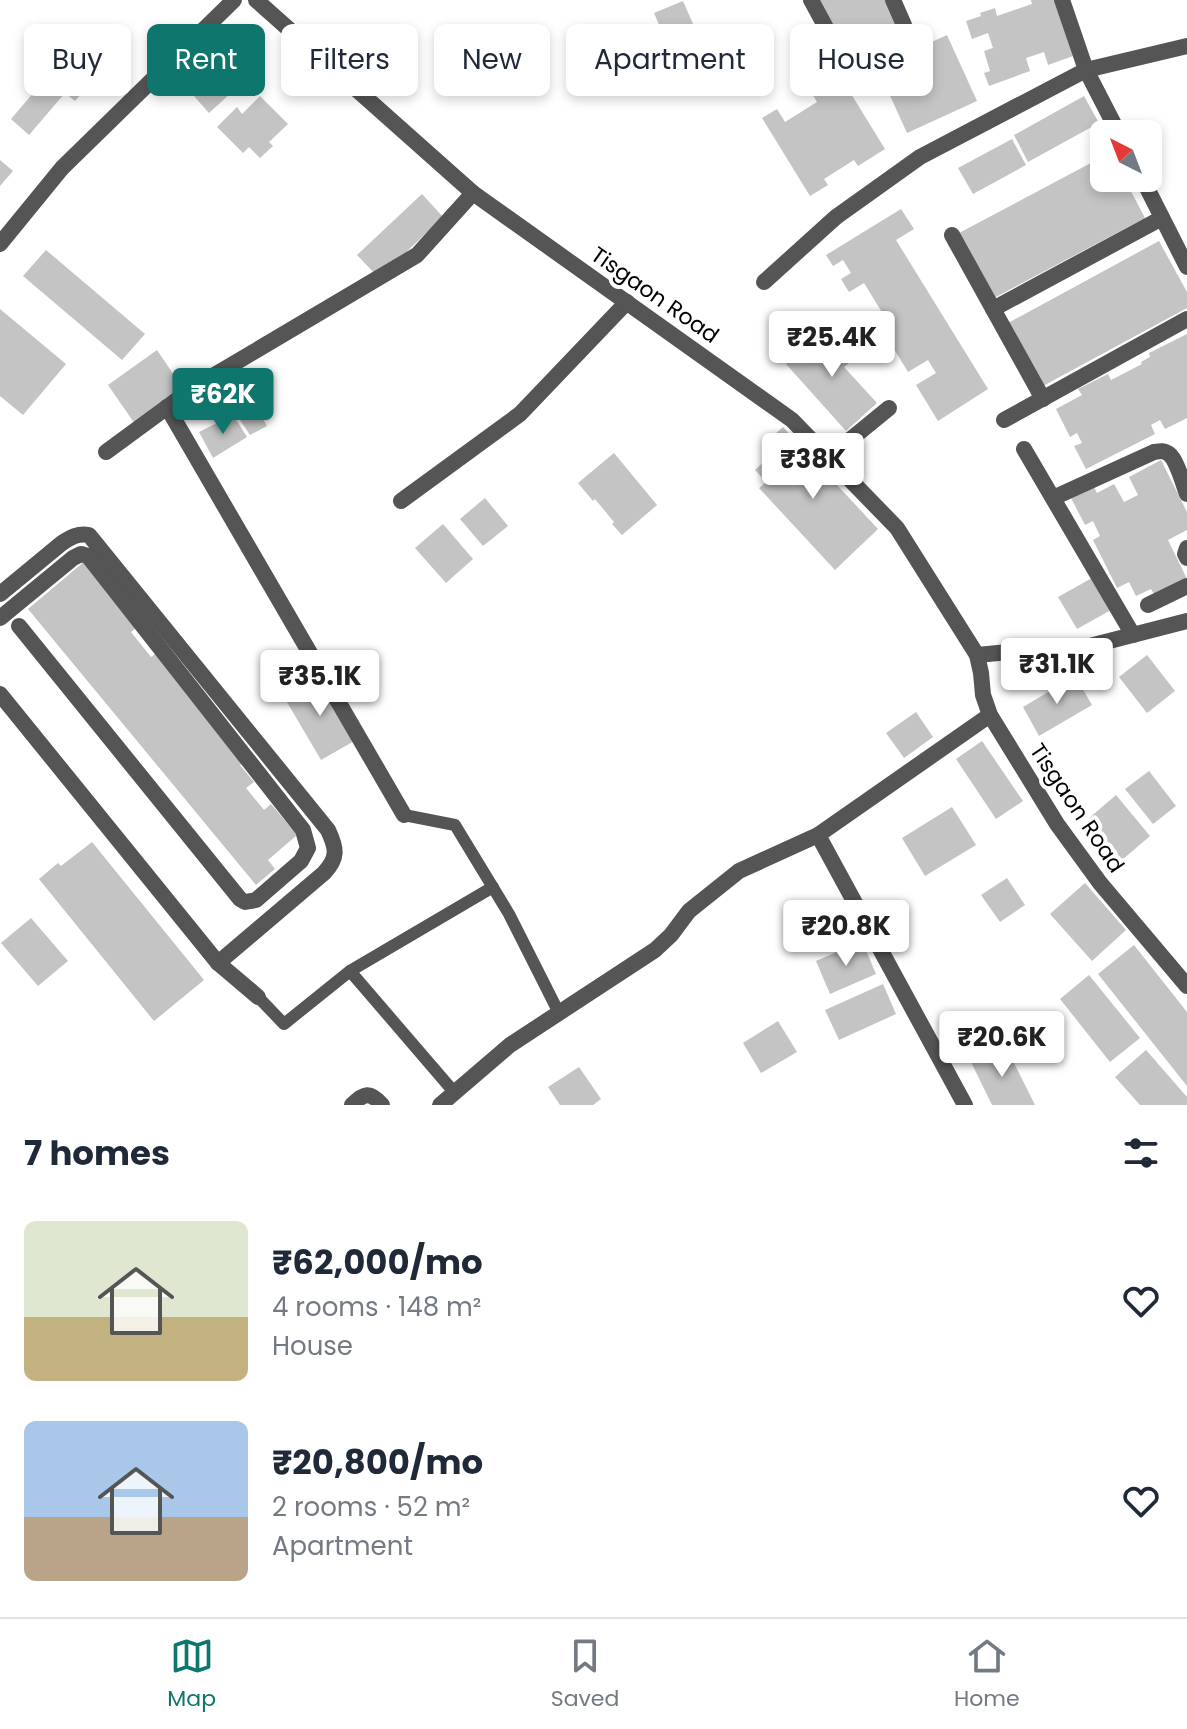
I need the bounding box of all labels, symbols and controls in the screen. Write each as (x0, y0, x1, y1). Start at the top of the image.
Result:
chip: Buy (24, 24, 131, 96)
chip: Rent (147, 24, 265, 96)
chip: Filters (281, 24, 418, 96)
chip: New (434, 24, 550, 96)
chip: Apartment (566, 24, 774, 96)
chip: House (790, 24, 933, 96)
north arrow (1090, 120, 1162, 192)
map controls (1090, 120, 1162, 192)
street label: Tisgaon Road (585, 239, 725, 351)
pin: ₹25.4K (767, 311, 897, 379)
text: ₹25.4K (787, 319, 877, 355)
pin: ₹62K (176, 368, 270, 436)
text: ₹62K (190, 376, 256, 412)
pin: ₹38K (766, 433, 860, 501)
text: ₹38K (780, 441, 846, 477)
pin: ₹31.1K (992, 638, 1122, 706)
text: ₹31.1K (1019, 646, 1095, 682)
pin: ₹35.1K (255, 650, 385, 718)
text: ₹35.1K (278, 658, 362, 694)
street label: Tisgaon Road (1022, 737, 1132, 879)
pin: ₹20.8K (781, 900, 911, 968)
text: ₹20.8K (801, 908, 891, 944)
pin: ₹20.6K (937, 1011, 1067, 1079)
text: ₹20.6K (957, 1019, 1047, 1055)
text: 7 homes (24, 1129, 170, 1177)
icon: filters (1119, 1131, 1163, 1175)
text: ₹62,000/mo (272, 1238, 483, 1286)
icon: home (88, 1253, 184, 1349)
icon: heart (1119, 1279, 1163, 1323)
text: 4 rooms · 148 m² (272, 1289, 481, 1325)
text: House (272, 1328, 353, 1364)
text: ₹20,800/mo (272, 1438, 483, 1486)
icon: home (88, 1453, 184, 1549)
icon: heart (1119, 1479, 1163, 1523)
text: 2 rooms · 52 m² (272, 1489, 470, 1525)
text: Apartment (272, 1528, 413, 1564)
tab: Map (167, 1634, 216, 1715)
tab: Saved (551, 1634, 619, 1715)
tab: Home (954, 1634, 1020, 1715)

